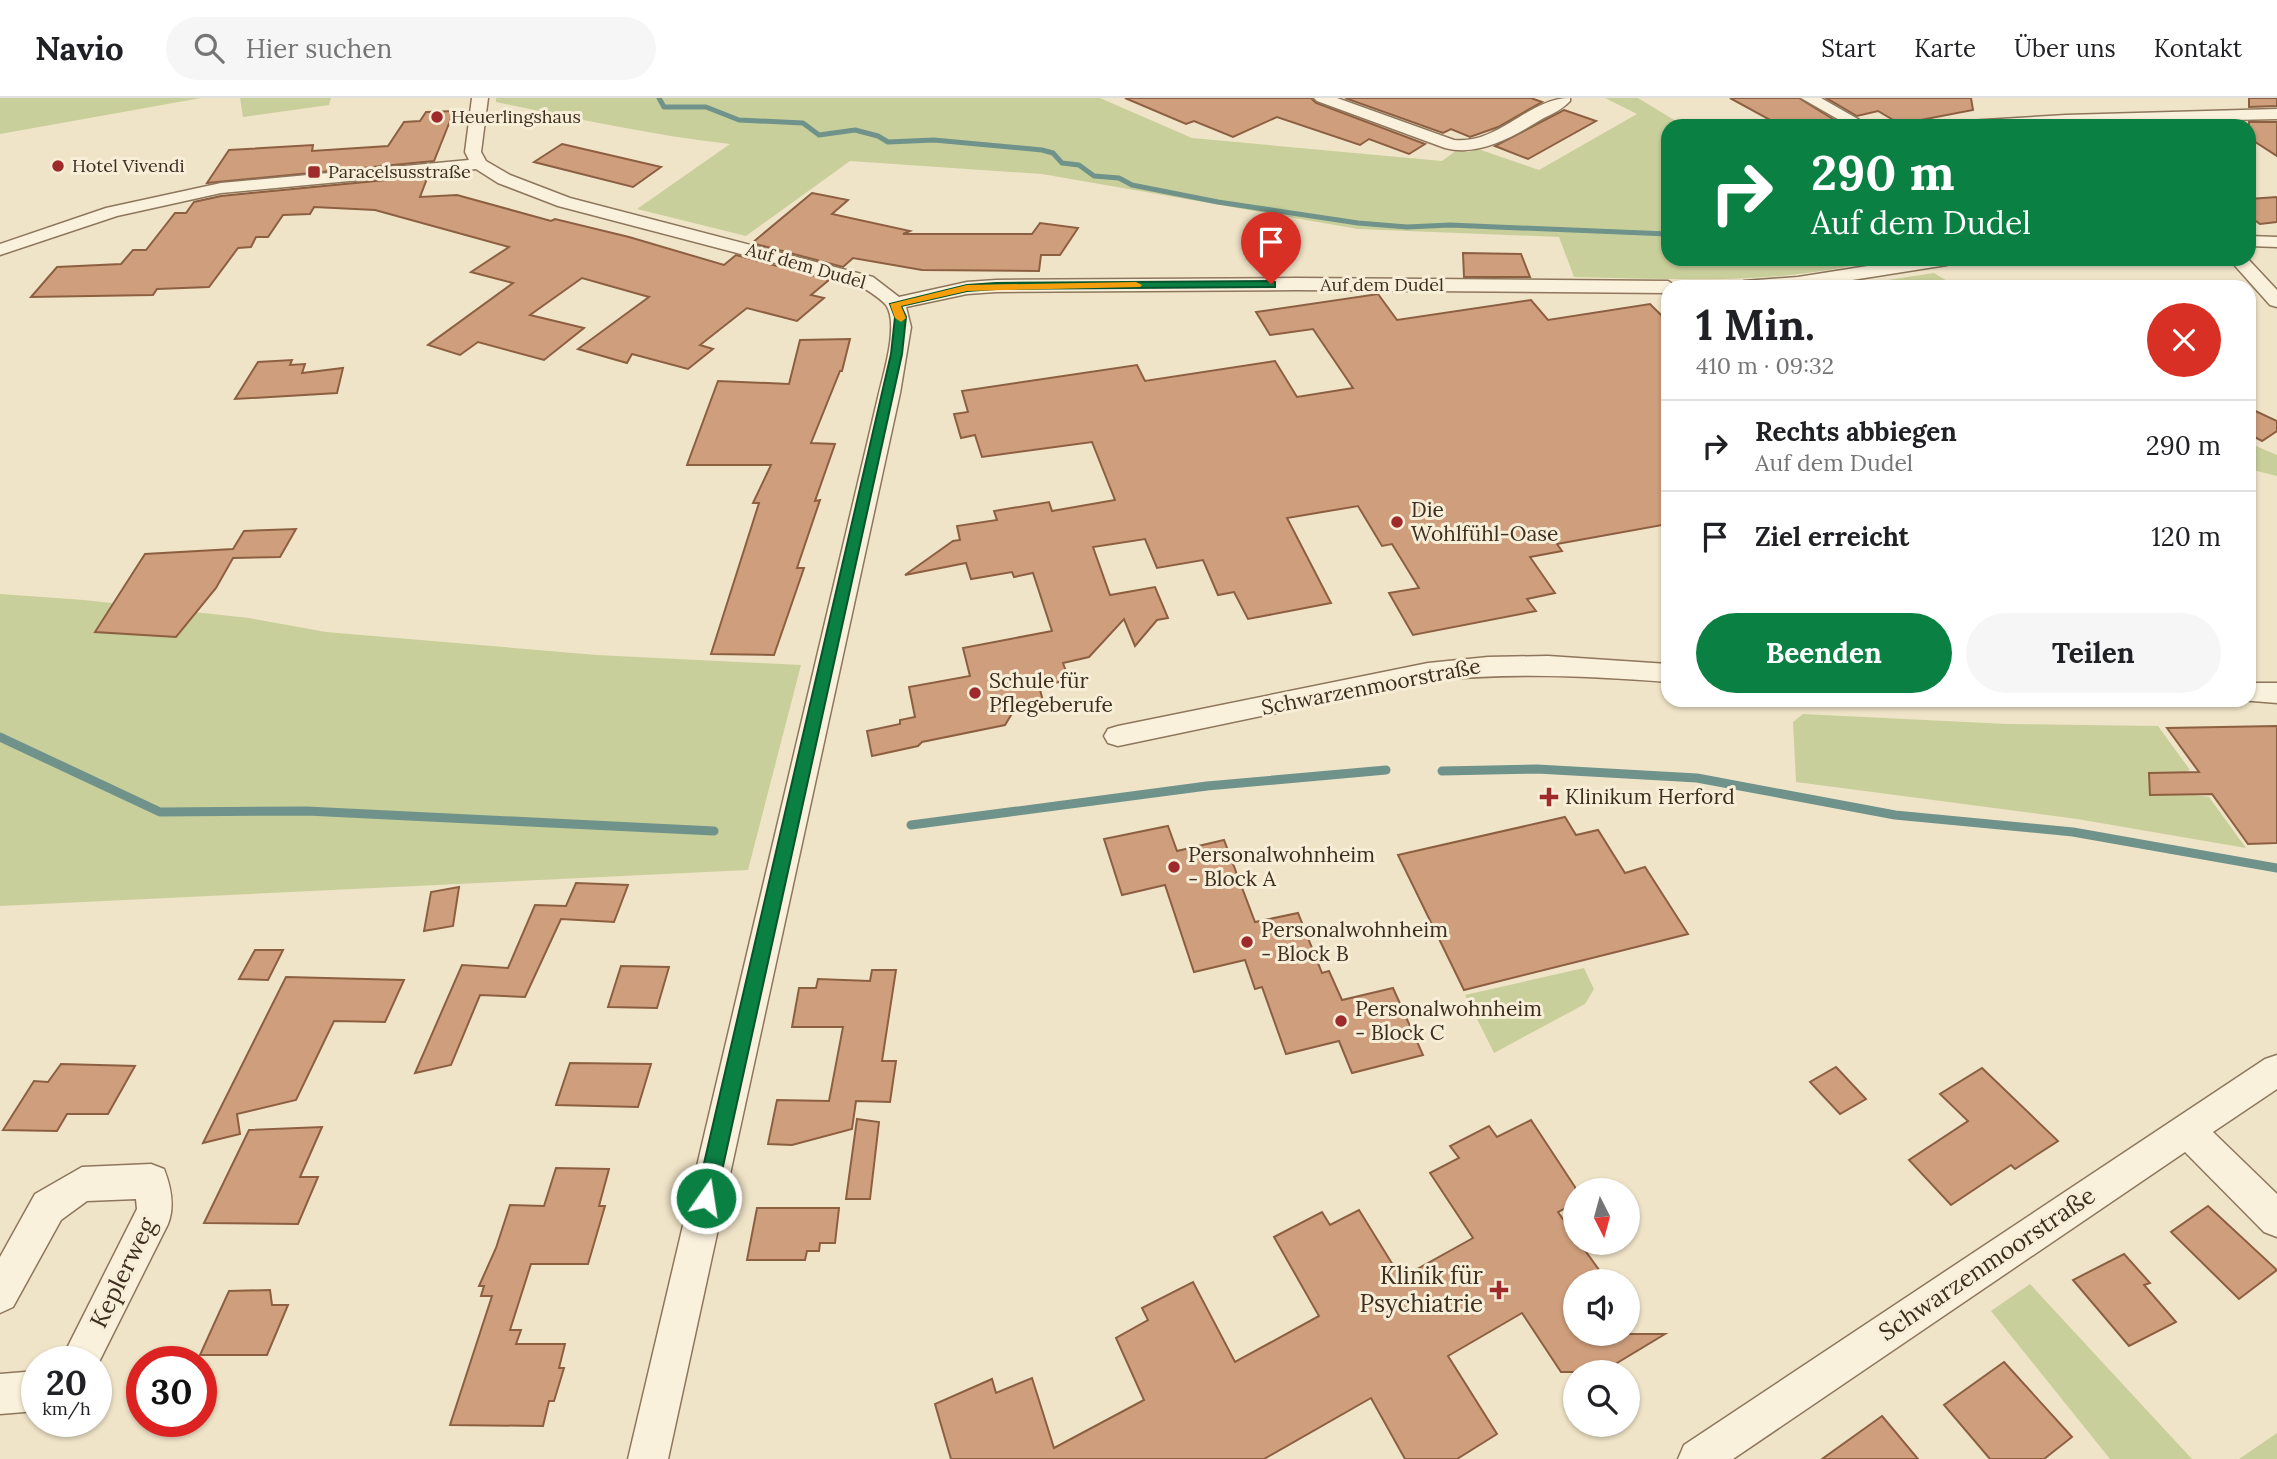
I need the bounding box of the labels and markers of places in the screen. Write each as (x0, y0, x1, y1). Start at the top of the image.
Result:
place label: Heuerlingshaus (451, 105, 581, 128)
marker: Heuerlingshaus (429, 109, 445, 125)
place label: Hotel Vivendi (72, 154, 185, 177)
marker: Hotel Vivendi (50, 158, 66, 174)
place label: Paracelsusstraße (328, 160, 471, 183)
marker: Paracelsusstraße (306, 164, 322, 180)
pin (1241, 212, 1301, 284)
place label: Die Wohlfühl-Oase (1411, 496, 1558, 547)
marker: Die Wohlfühl-Oase (1389, 514, 1405, 530)
place label: Schule für Pflegeberufe (989, 667, 1113, 718)
marker: Schule für Pflegeberufe (967, 685, 983, 701)
place label: Klinikum Herford (1565, 783, 1735, 810)
marker: Klinikum Herford (1539, 787, 1559, 807)
place label: Personalwohnheim - Block A (1188, 841, 1375, 892)
marker: Personalwohnheim - Block A (1166, 859, 1182, 875)
place label: Personalwohnheim - Block B (1261, 916, 1448, 967)
marker: Personalwohnheim - Block B (1239, 934, 1255, 950)
place label: Personalwohnheim - Block C (1355, 995, 1542, 1046)
marker: Personalwohnheim - Block C (1333, 1013, 1349, 1029)
place label: Klinik für Psychiatrie (1360, 1260, 1484, 1319)
marker: Klinik für Psychiatrie (1489, 1280, 1509, 1300)

